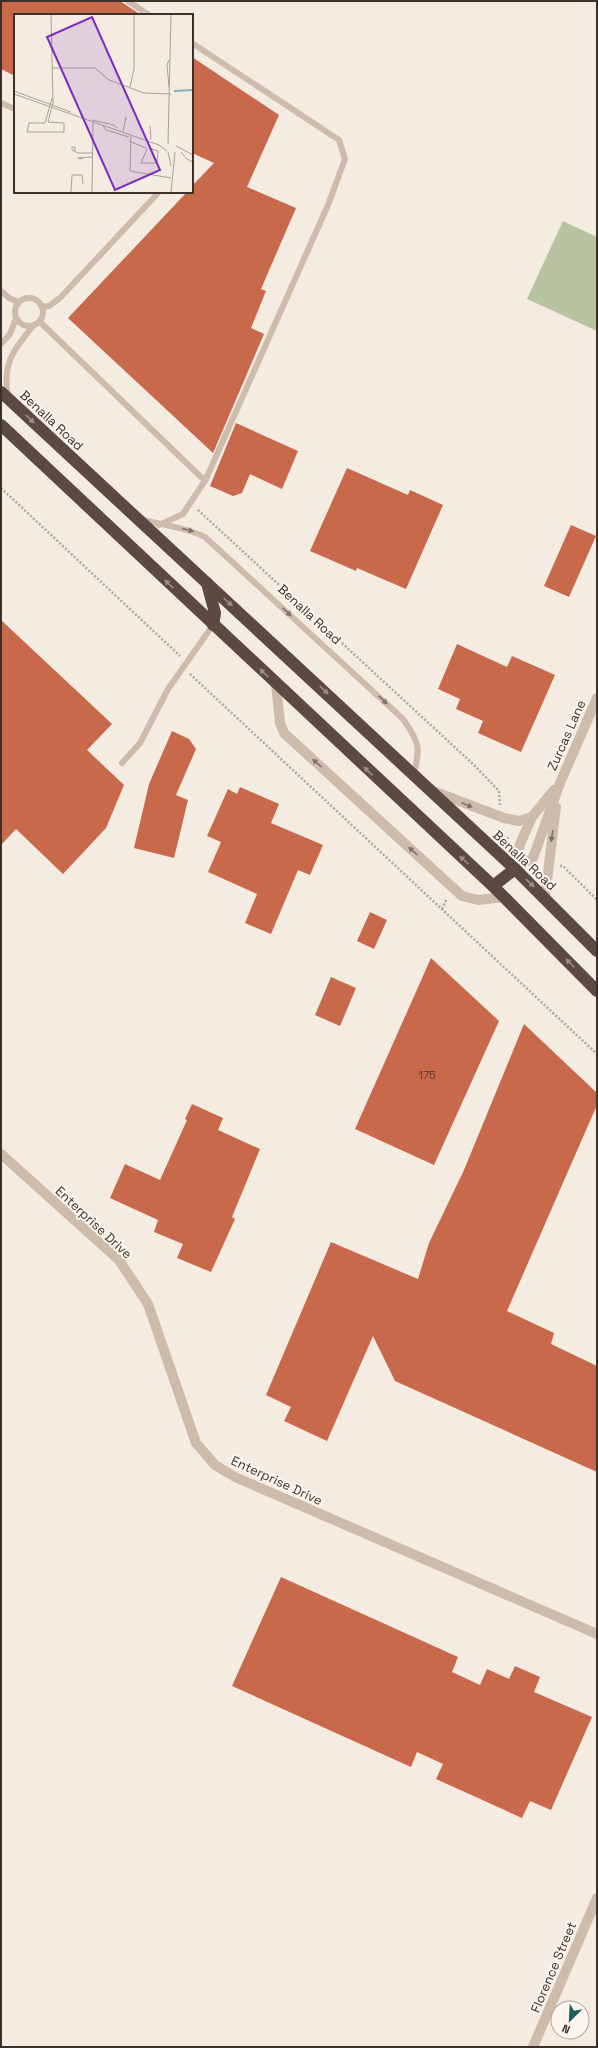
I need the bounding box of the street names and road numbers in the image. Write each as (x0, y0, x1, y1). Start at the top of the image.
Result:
street label: Benalla Road (16, 387, 87, 454)
street label: Benalla Road (274, 581, 345, 648)
street label: Zurcas Lane (543, 697, 590, 773)
street label: Benalla Road (489, 827, 560, 894)
street label: Enterprise Drive (52, 1182, 136, 1262)
street label: Enterprise Drive (228, 1452, 325, 1509)
street label: Florence Street (527, 1919, 580, 2015)

